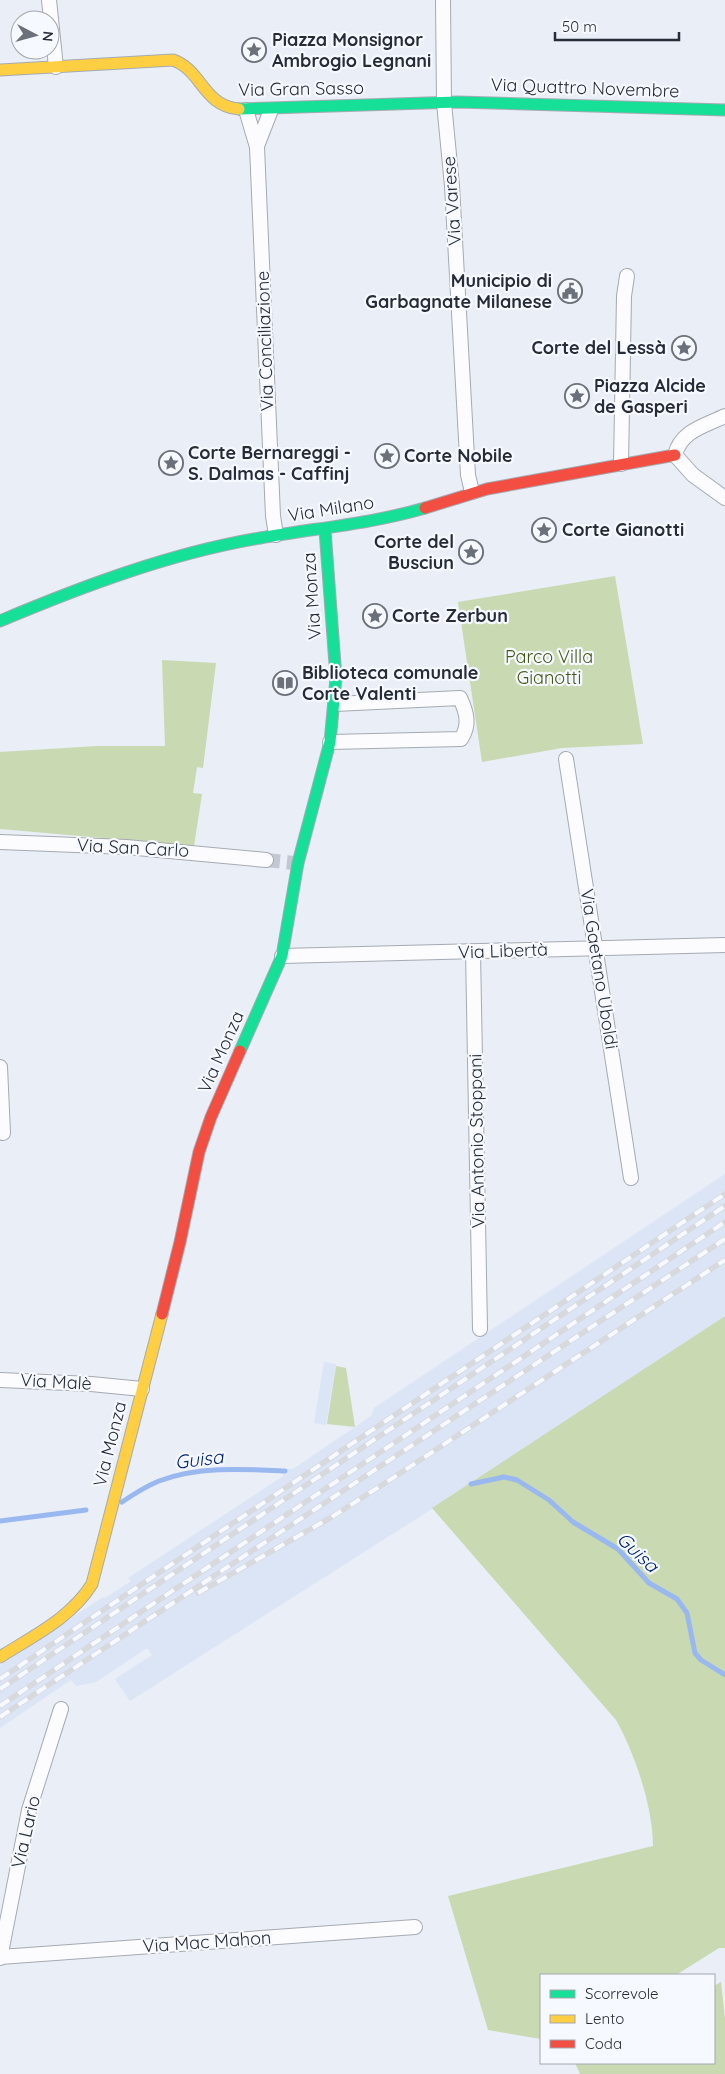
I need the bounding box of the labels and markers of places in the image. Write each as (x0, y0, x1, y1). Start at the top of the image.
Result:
place label: Piazza Monsignor Ambrogio Legnani (272, 28, 431, 72)
place icon: Piazza Monsignor Ambrogio Legnani (241, 37, 267, 63)
place label: Municipio di Garbagnate Milanese (365, 269, 552, 313)
public building icon: Municipio di Garbagnate Milanese (557, 278, 583, 304)
place icon: Corte del Lessà (671, 335, 697, 361)
place label: Corte del Lessà (531, 336, 666, 359)
place label: Piazza Alcide de Gasperi (594, 374, 706, 418)
place icon: Piazza Alcide de Gasperi (564, 383, 590, 409)
place label: Corte Bernareggi - S. Dalmas - Caffinj (188, 441, 351, 485)
place icon: Corte Nobile (374, 443, 400, 469)
place label: Corte Nobile (404, 444, 513, 467)
place icon: Corte Bernareggi - S. Dalmas - Caffinj (158, 450, 184, 476)
place icon: Corte Gianotti (531, 517, 557, 543)
place label: Corte Gianotti (562, 518, 684, 541)
place label: Corte del Busciun (374, 530, 454, 574)
place icon: Corte del Busciun (458, 539, 484, 565)
place icon: Corte Zerbun (362, 603, 388, 629)
place label: Corte Zerbun (392, 604, 508, 627)
place label: Biblioteca comunale Corte Valenti (302, 661, 478, 705)
library icon: Biblioteca comunale Corte Valenti (272, 670, 298, 696)

